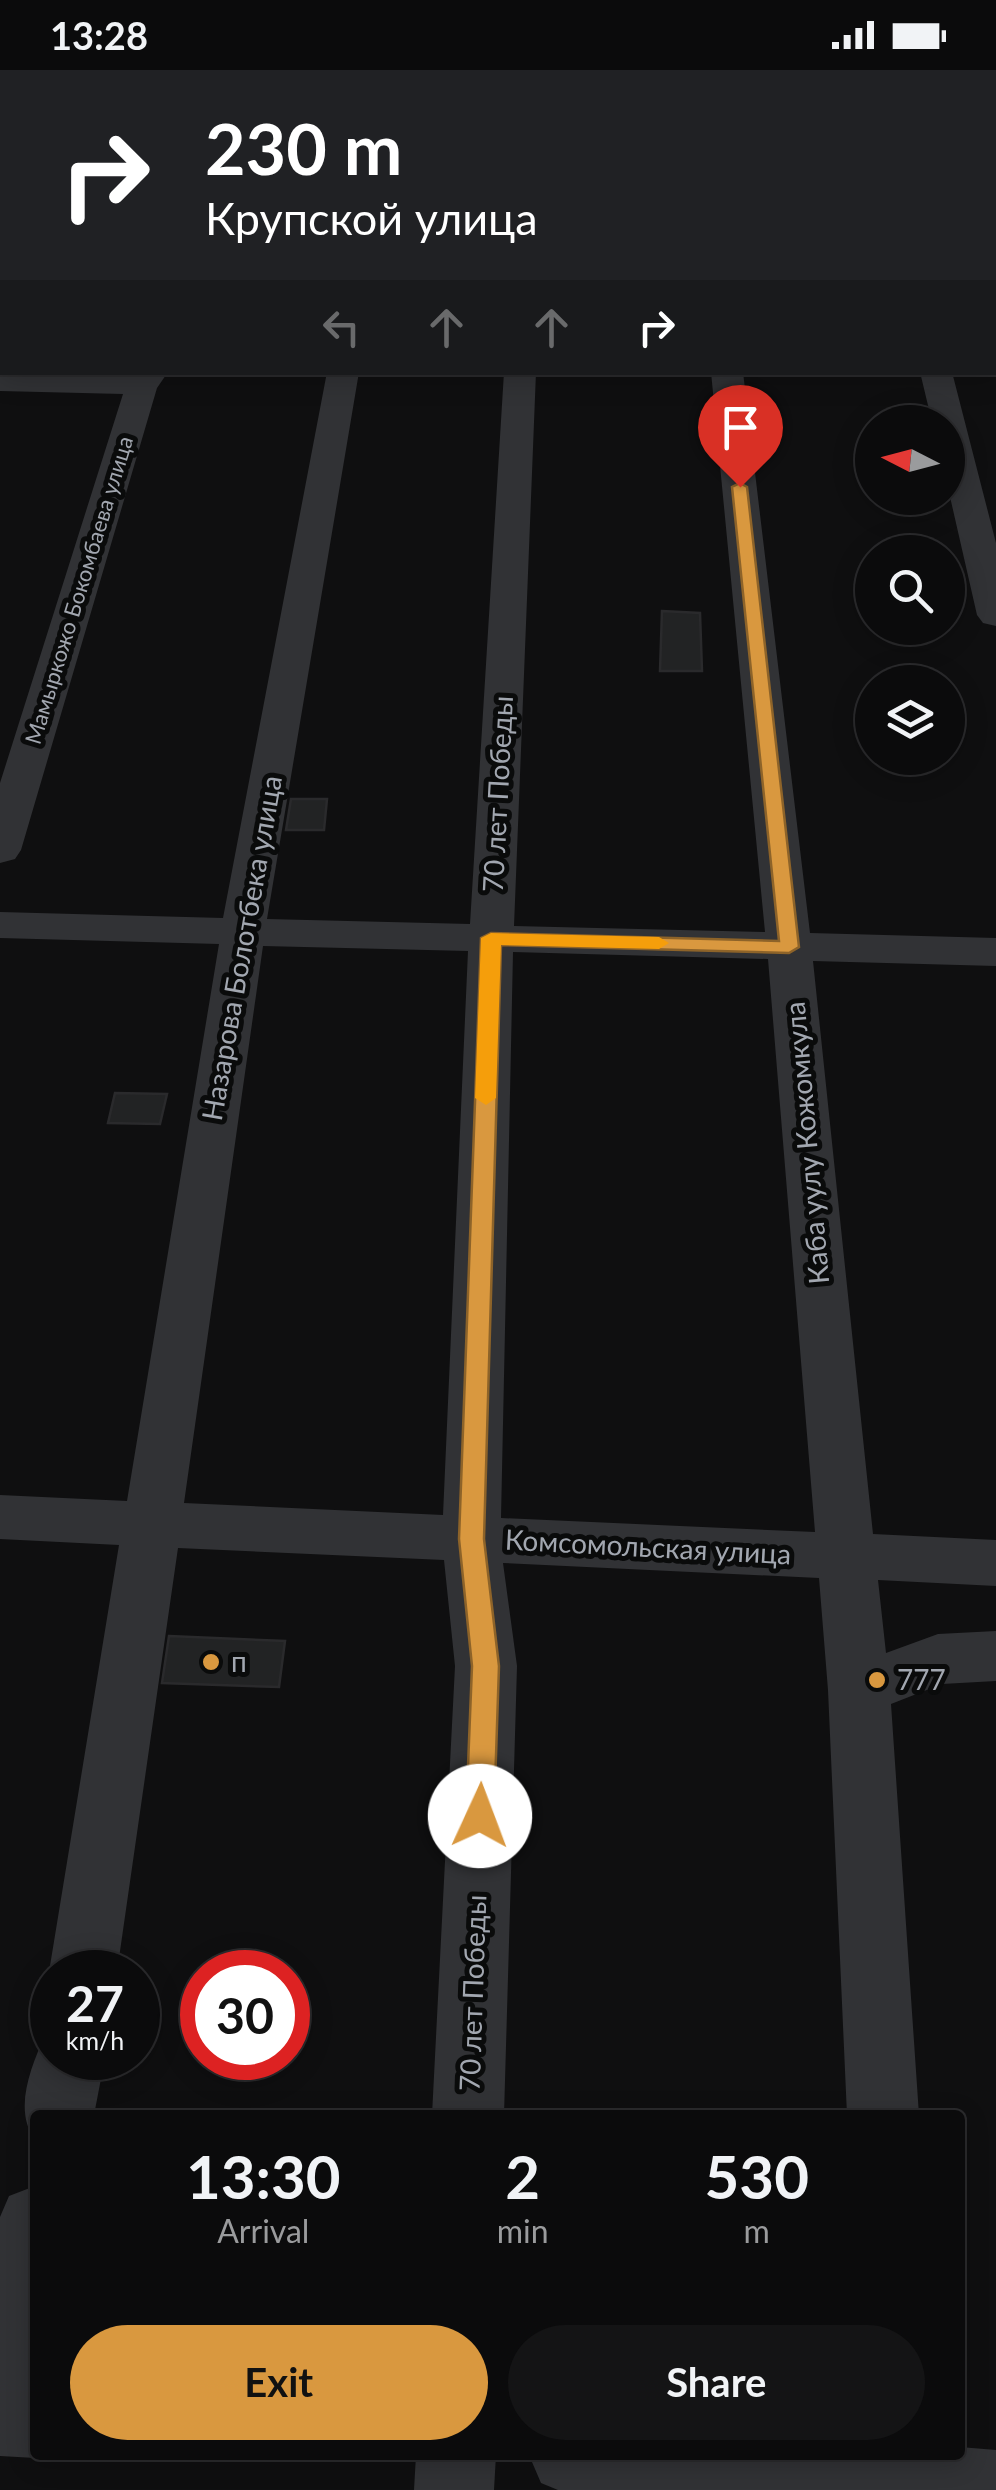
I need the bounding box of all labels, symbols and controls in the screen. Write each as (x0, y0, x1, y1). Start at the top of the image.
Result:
text: 13:28 (50, 12, 148, 58)
text: 230 m (205, 106, 402, 190)
icon: right (40, 110, 170, 240)
text: Крупской улица (205, 191, 538, 245)
icon: left (314, 300, 369, 355)
icon: ahead (419, 300, 474, 355)
icon: ahead (524, 300, 579, 355)
icon: right (629, 300, 684, 355)
pin (698, 385, 783, 488)
icon: arrive (713, 400, 768, 455)
north arrow (855, 405, 965, 515)
map controls (855, 405, 965, 775)
street label: Мамыркожо Бокомбаева улица (19, 433, 138, 747)
button: search (855, 535, 965, 645)
button: layers (855, 665, 965, 775)
street label: 70 лет Победы (475, 695, 519, 893)
street label: Назарова Болотбека улица (194, 773, 288, 1123)
street label: Каба уулу Кожомкула (777, 1000, 835, 1286)
street label: Комсомольская улица (504, 1522, 792, 1570)
place label: п (231, 1644, 247, 1678)
marker: п (200, 1651, 222, 1673)
place label: 777 (897, 1662, 946, 1696)
marker: 777 (866, 1669, 888, 1691)
position arrow (428, 1764, 532, 1868)
street label: 70 лет Победы (452, 1894, 492, 2092)
speed limit sign: 30 (180, 1950, 310, 2080)
text: 27 (66, 1973, 124, 2033)
text: km/h (66, 2025, 124, 2055)
text: 13:30 (186, 2140, 341, 2212)
text: 2 (505, 2140, 540, 2212)
text: 530 (705, 2140, 809, 2212)
text: Arrival (217, 2211, 309, 2250)
text: min (497, 2211, 549, 2250)
text: m (744, 2211, 770, 2250)
button: Exit (70, 2325, 488, 2440)
button: Share (508, 2325, 925, 2440)

